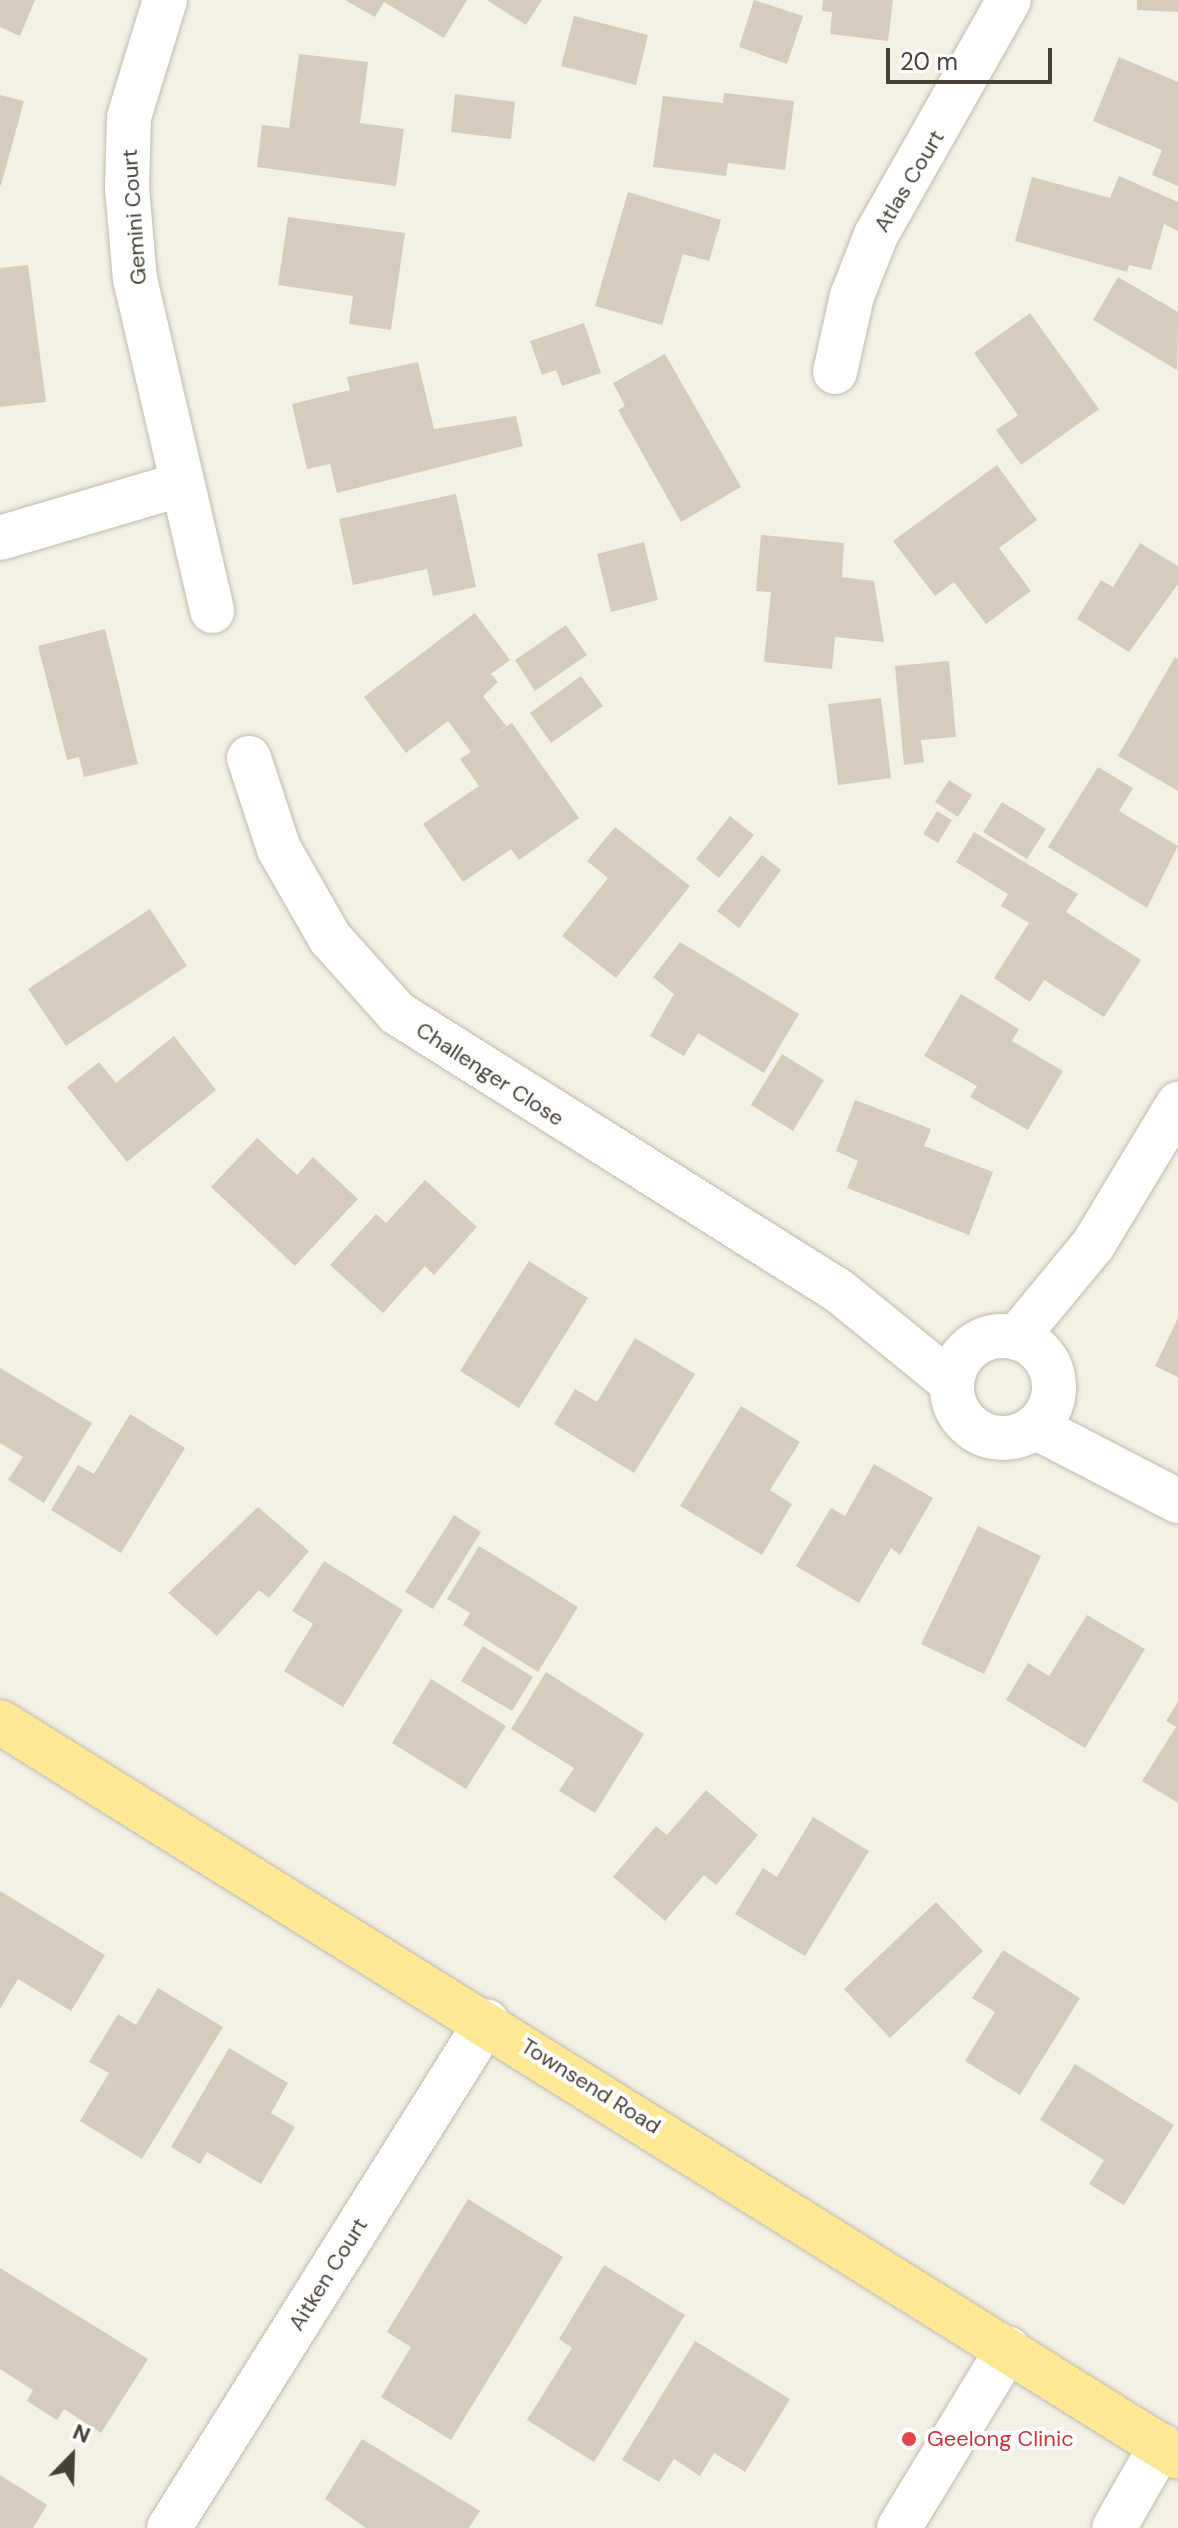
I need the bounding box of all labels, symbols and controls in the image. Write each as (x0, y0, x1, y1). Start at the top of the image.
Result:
scale bar (890, 32, 1056, 82)
text: 20 m (900, 46, 958, 77)
street label: Atlas Court (868, 125, 950, 237)
street label: Gemini Court (116, 148, 152, 286)
street label: Challenger Close (411, 1016, 569, 1132)
street label: Townsend Road (516, 2033, 666, 2139)
street label: Aitken Court (283, 2213, 373, 2335)
north arrow (32, 2416, 112, 2496)
text: N (69, 2417, 95, 2450)
place label: Geelong Clinic (927, 2426, 1074, 2452)
marker: Geelong Clinic (898, 2428, 920, 2450)

